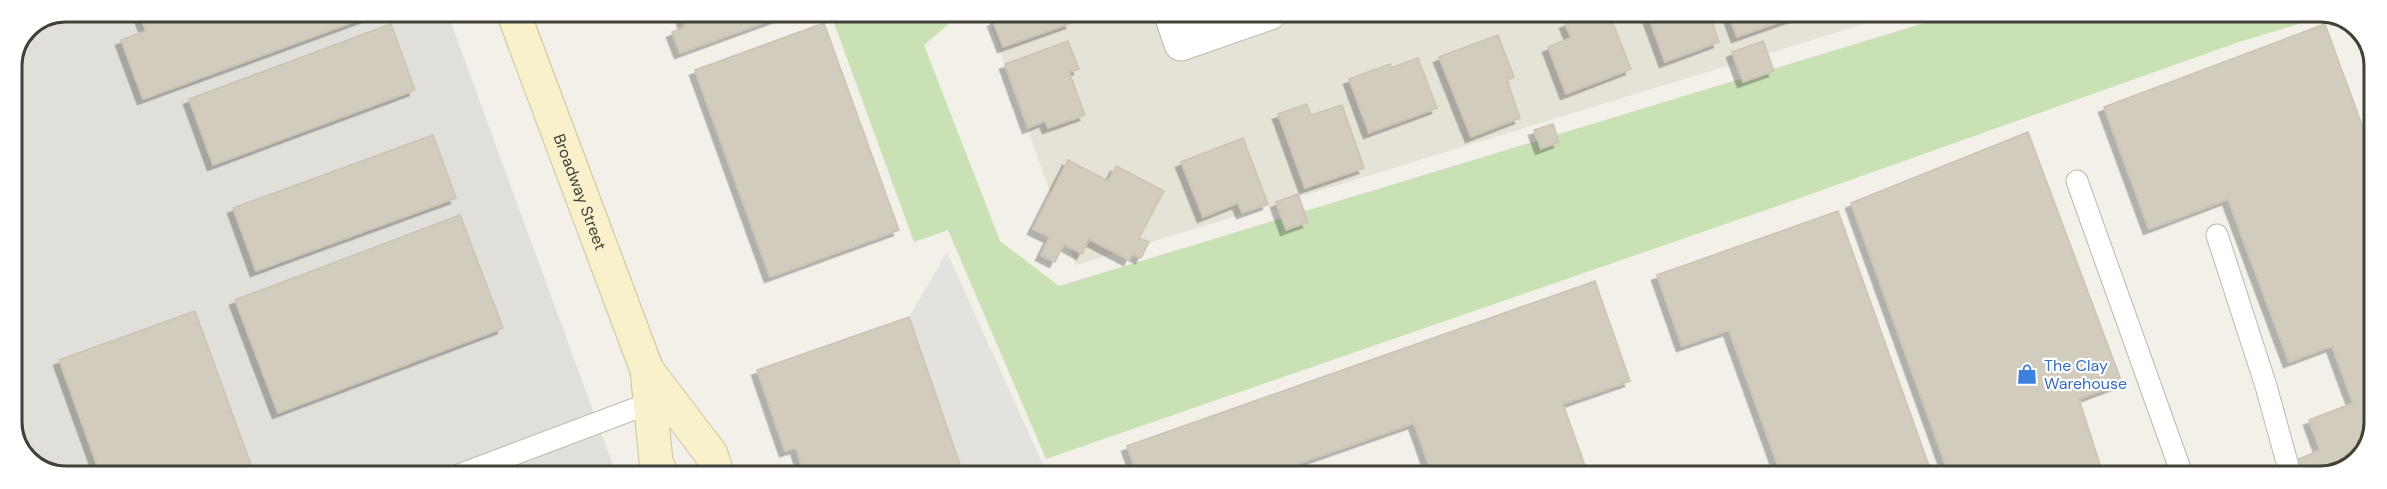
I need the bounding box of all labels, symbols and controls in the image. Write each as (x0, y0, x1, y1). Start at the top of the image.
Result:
street label: Broadway Street (549, 131, 611, 253)
place label: The Clay Warehouse (2044, 355, 2127, 394)
shop icon: The Clay Warehouse (2015, 362, 2039, 386)

